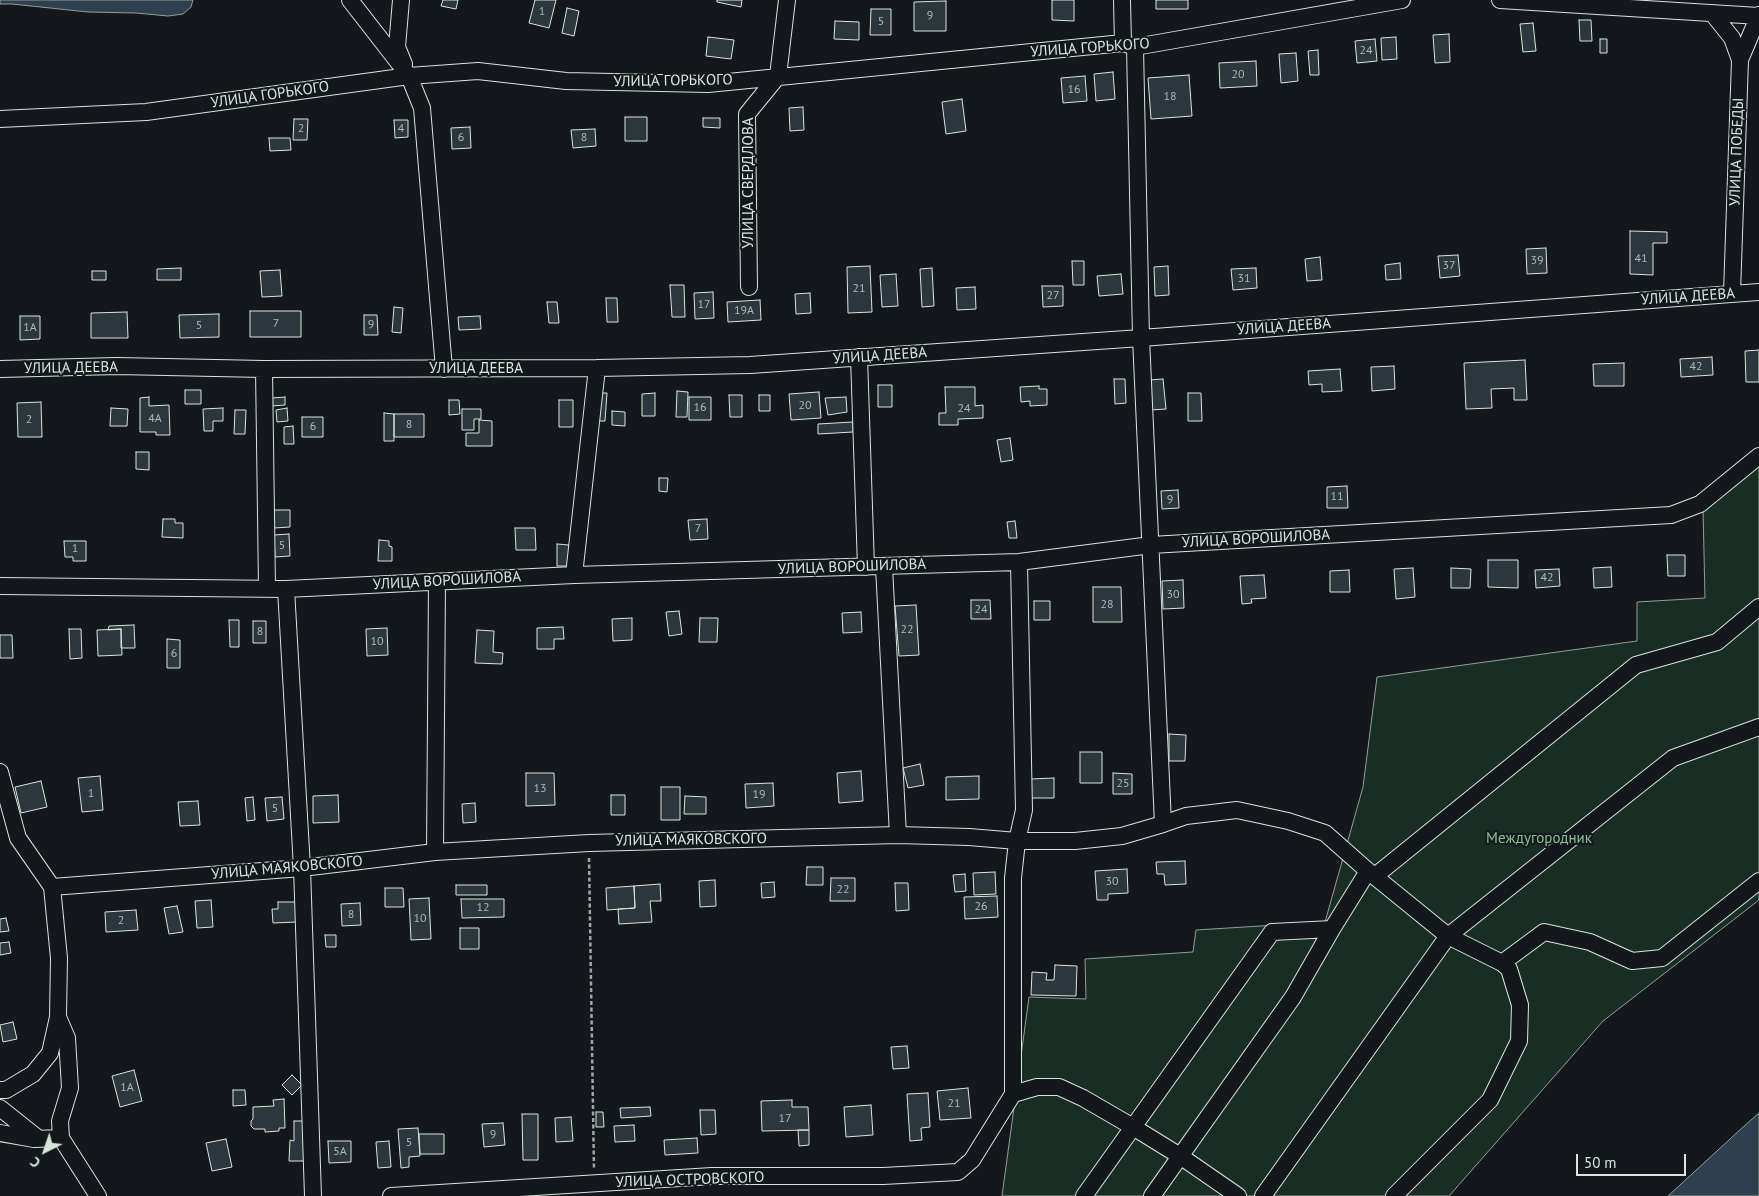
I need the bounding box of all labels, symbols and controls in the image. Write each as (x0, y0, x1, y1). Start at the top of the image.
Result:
house number: 1 (539, 5, 545, 19)
house number: 9 (927, 9, 933, 23)
house number: 5 (878, 15, 884, 29)
street label: УЛИЦА ГОРЬКОГО (1030, 35, 1150, 61)
house number: 24 (1359, 44, 1373, 58)
house number: 20 (1231, 68, 1245, 82)
street label: УЛИЦА ГОРЬКОГО (613, 71, 733, 91)
street label: УЛИЦА ГОРЬКОГО (210, 78, 330, 112)
house number: 16 (1067, 83, 1081, 97)
house number: 18 (1163, 90, 1177, 104)
street label: УЛИЦА ПОБЕДЫ (1726, 97, 1748, 207)
street label: УЛИЦА СВЕРДЛОВА (740, 118, 758, 248)
house number: 2 (298, 122, 304, 136)
house number: 4 (398, 122, 404, 136)
house number: 6 (458, 131, 464, 145)
house number: 8 (581, 131, 587, 145)
house number: 41 (1634, 252, 1648, 266)
house number: 39 (1530, 254, 1544, 268)
house number: 37 (1442, 259, 1456, 273)
house number: 31 (1237, 272, 1251, 286)
house number: 21 (852, 282, 866, 296)
street label: УЛИЦА ДЕЕВА (1640, 285, 1736, 309)
house number: 27 (1046, 289, 1060, 303)
house number: 17 (697, 298, 711, 312)
house number: 19А (734, 304, 754, 318)
street label: УЛИЦА ДЕЕВА (1236, 315, 1332, 339)
house number: 7 (273, 317, 279, 331)
house number: 9 (368, 318, 374, 332)
house number: 5 (196, 319, 202, 333)
house number: 1А (23, 321, 37, 335)
street label: УЛИЦА ДЕЕВА (832, 344, 928, 368)
street label: УЛИЦА ДЕЕВА (24, 358, 118, 378)
street label: УЛИЦА ДЕЕВА (429, 360, 523, 378)
house number: 42 (1689, 360, 1703, 374)
house number: 20 (798, 399, 812, 413)
house number: 16 (693, 401, 707, 415)
house number: 24 (957, 402, 971, 416)
house number: 4А (148, 412, 162, 426)
house number: 2 (26, 413, 32, 427)
house number: 8 (406, 418, 412, 432)
house number: 6 (310, 420, 316, 434)
house number: 11 (1330, 490, 1344, 504)
house number: 9 (1167, 493, 1173, 507)
house number: 7 (695, 522, 701, 536)
street label: УЛИЦА ВОРОШИЛОВА (1181, 526, 1331, 552)
house number: 5 (279, 539, 285, 553)
house number: 1 (72, 542, 78, 556)
street label: УЛИЦА ВОРОШИЛОВА (778, 555, 926, 579)
street label: УЛИЦА ВОРОШИЛОВА (372, 568, 522, 594)
house number: 42 (1540, 571, 1554, 585)
house number: 30 (1166, 588, 1180, 602)
house number: 28 (1100, 598, 1114, 612)
house number: 24 (974, 603, 988, 617)
house number: 22 (900, 623, 914, 637)
house number: 8 (257, 625, 263, 639)
house number: 10 (370, 635, 384, 649)
house number: 6 (171, 647, 177, 661)
house number: 25 (1116, 777, 1130, 791)
house number: 13 (533, 782, 547, 796)
house number: 1 (88, 787, 94, 801)
house number: 19 (752, 788, 766, 802)
house number: 5 (272, 802, 278, 816)
street label: УЛИЦА МАЯКОВСКОГО (615, 830, 767, 850)
park label: Междугородник (1486, 830, 1592, 848)
street label: УЛИЦА МАЯКОВСКОГО (211, 852, 363, 884)
house number: 30 (1105, 875, 1119, 889)
house number: 22 (836, 883, 850, 897)
house number: 26 (974, 900, 988, 914)
house number: 12 (476, 901, 490, 915)
house number: 8 (348, 908, 354, 922)
house number: 10 (413, 912, 427, 926)
house number: 2 (118, 914, 124, 928)
house number: 1А (120, 1081, 134, 1095)
house number: 21 (947, 1097, 961, 1111)
house number: 17 (778, 1112, 792, 1126)
north arrow (20, 1126, 70, 1176)
house number: 9 (490, 1128, 496, 1142)
house number: 5 (406, 1136, 412, 1150)
scale bar (1579, 1144, 1689, 1176)
house number: 5А (333, 1145, 347, 1159)
text: С (26, 1153, 44, 1172)
text: 50 m (1584, 1153, 1617, 1172)
street label: УЛИЦА ОСТРОВСКОГО (615, 1168, 765, 1192)

